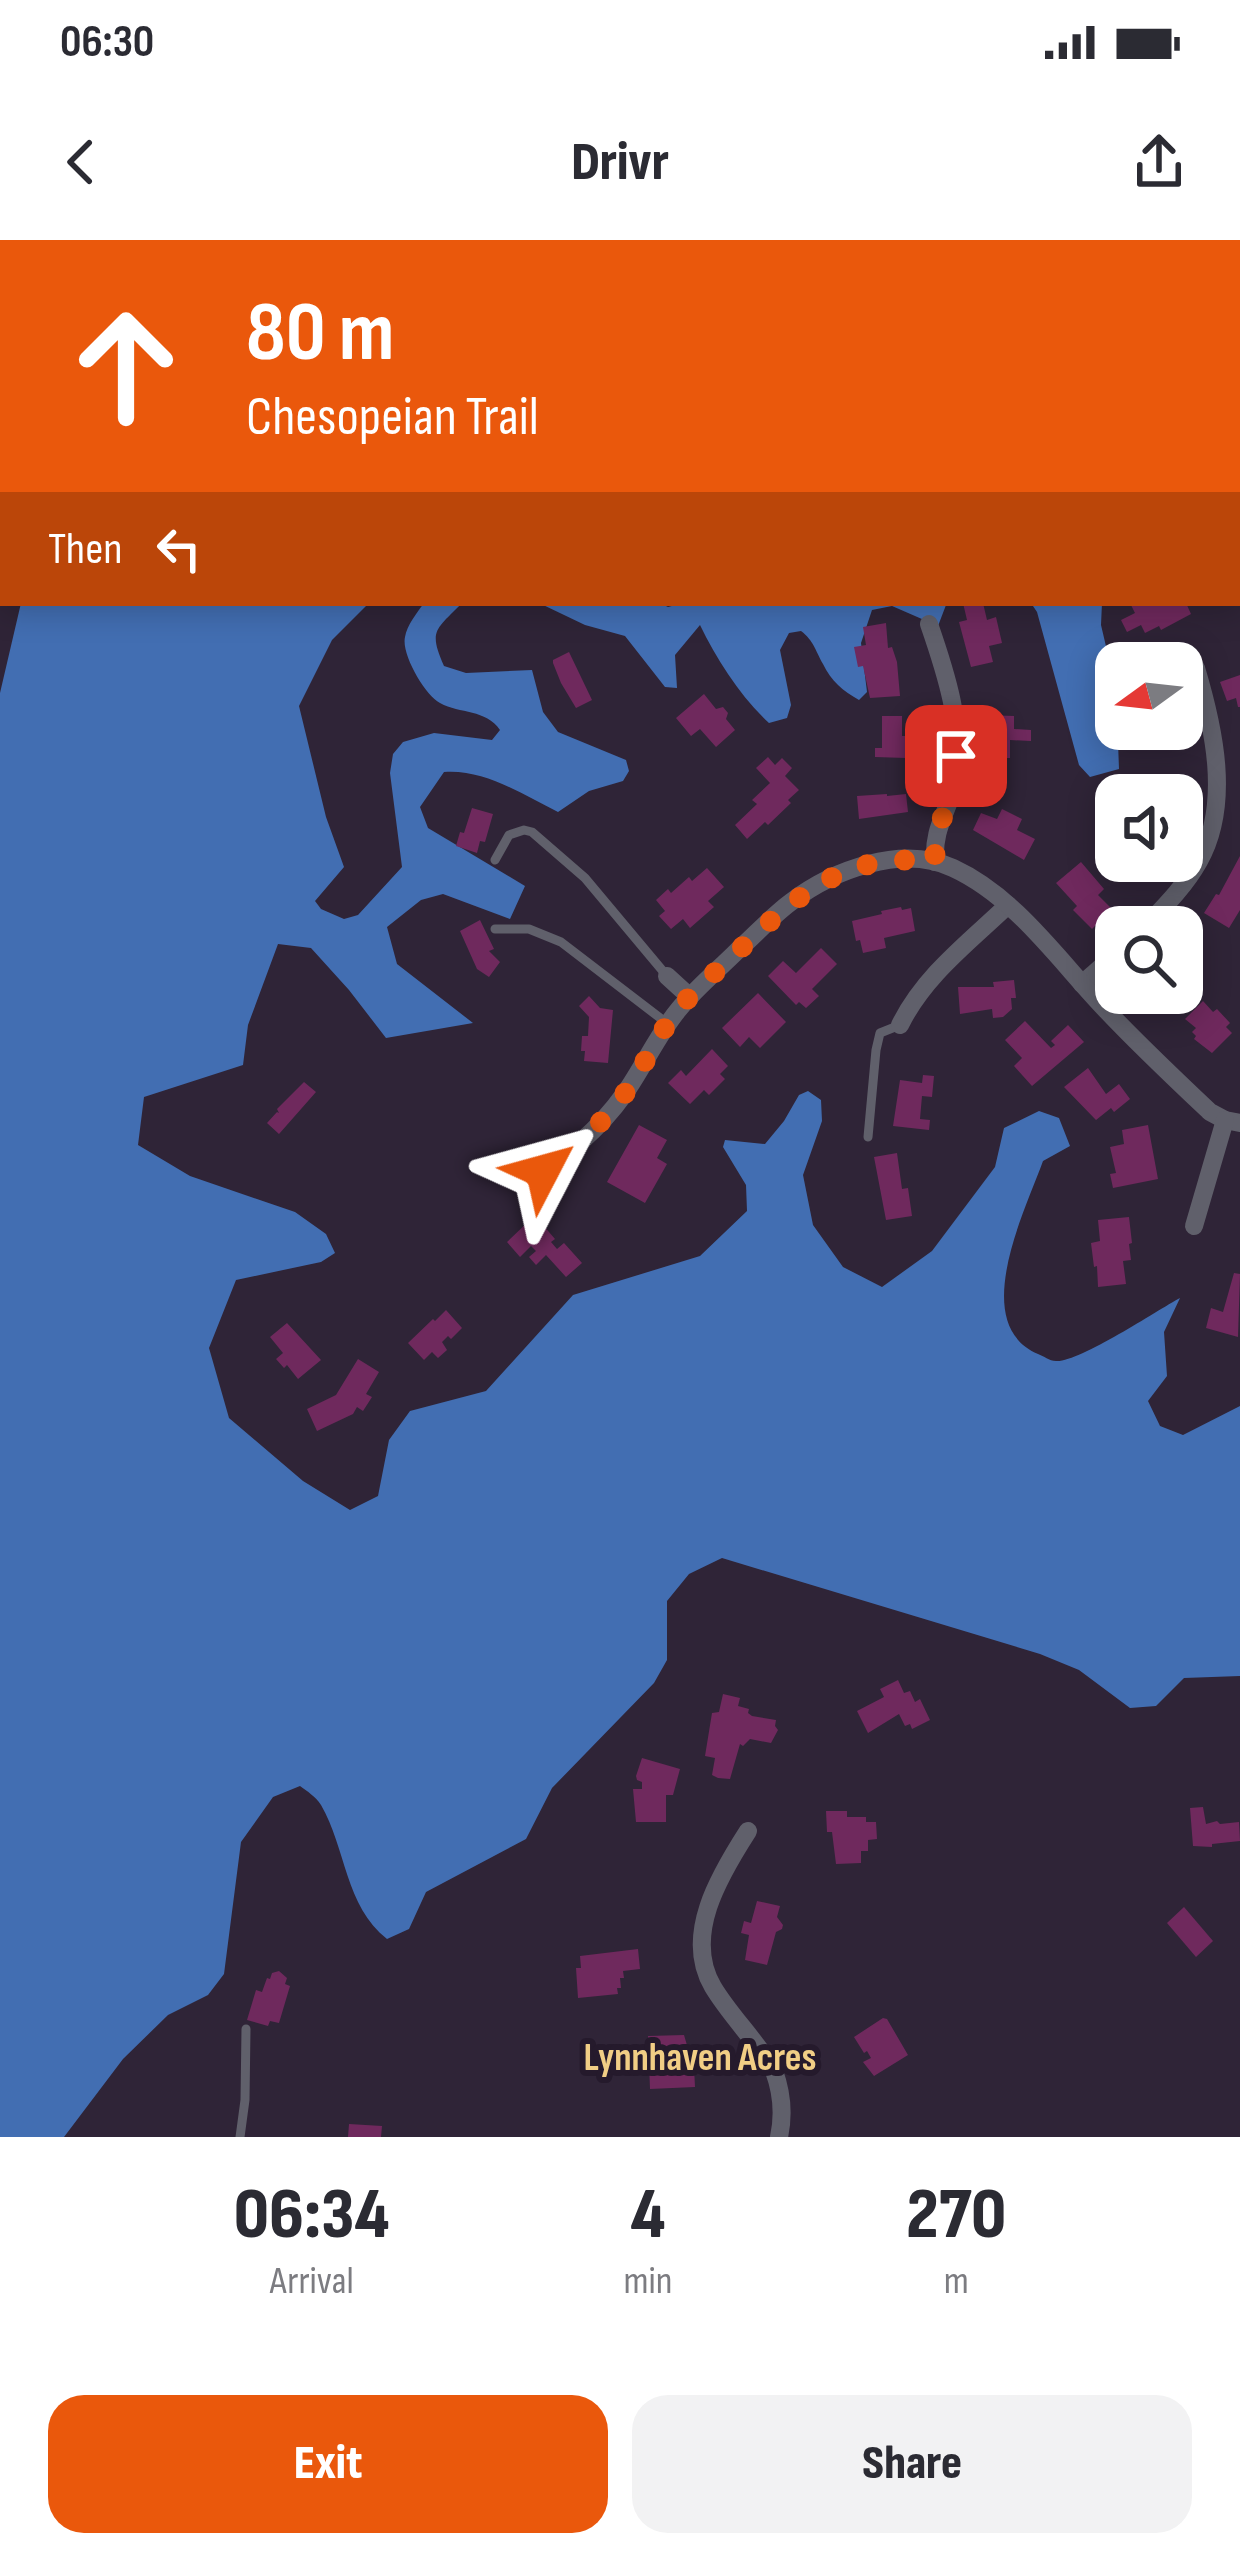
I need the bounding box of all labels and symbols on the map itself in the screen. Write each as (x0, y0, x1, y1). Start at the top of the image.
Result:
north arrow (1095, 642, 1203, 750)
pin (905, 705, 1007, 807)
position arrow (480, 1108, 606, 1234)
district label: Lynnhaven Acres (584, 2035, 816, 2082)

